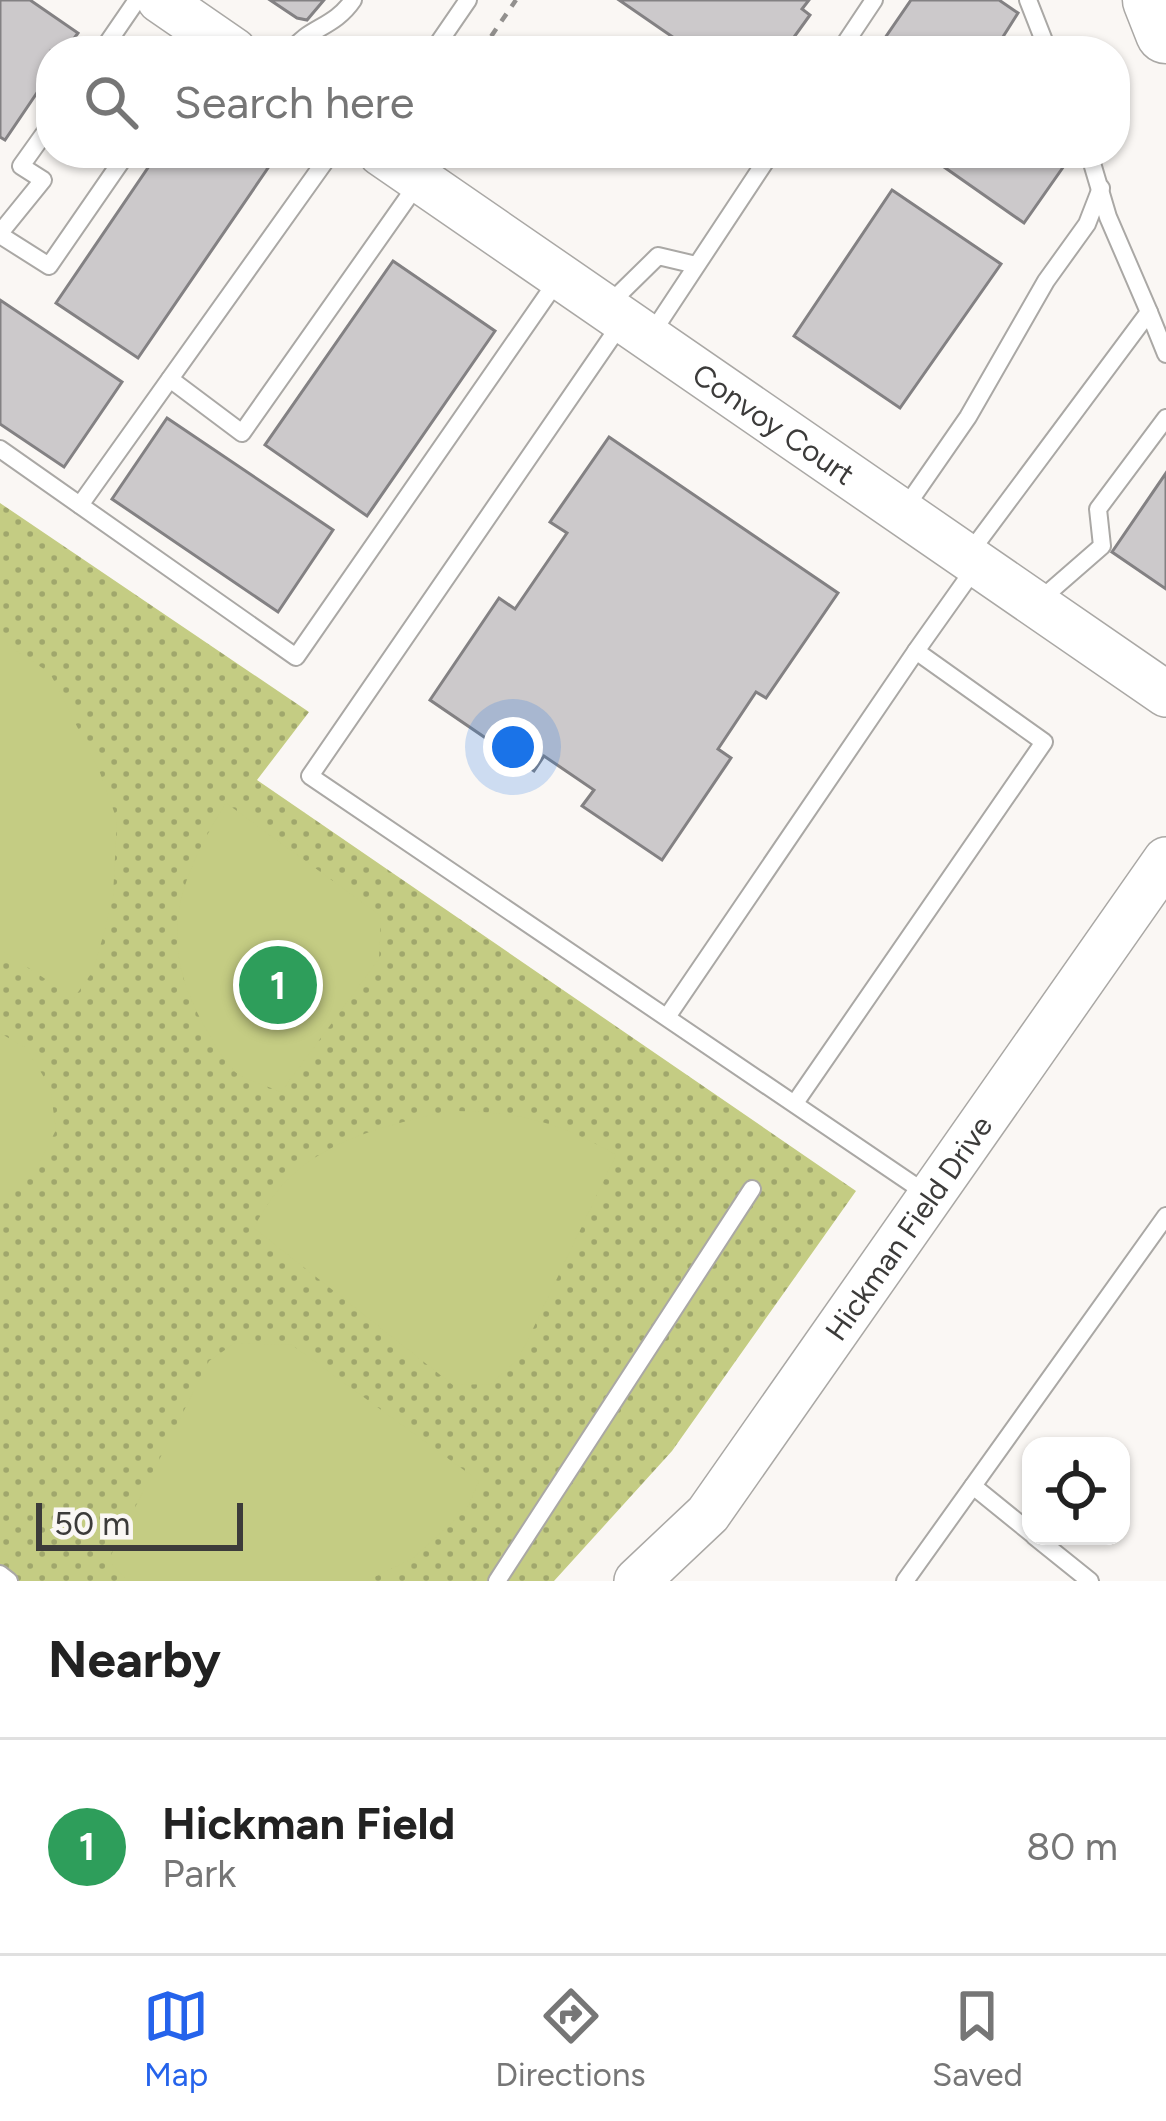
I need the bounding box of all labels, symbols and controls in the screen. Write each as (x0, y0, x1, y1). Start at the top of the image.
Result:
search box (36, 36, 1130, 168)
icon: search (78, 69, 144, 135)
text: Search here (174, 75, 414, 129)
street label: Convoy Court (686, 355, 862, 492)
your location (483, 717, 543, 777)
pin: 1 (239, 940, 317, 1030)
street label: Hickman Field Drive (817, 1108, 1000, 1347)
map controls (1022, 1437, 1130, 1545)
button: locate (1022, 1437, 1130, 1545)
scale bar (36, 1497, 243, 1550)
text: 50 m (54, 1504, 130, 1543)
text: Nearby (48, 1629, 221, 1690)
text: Hickman Field (162, 1796, 455, 1850)
text: 1 (79, 1823, 95, 1870)
text: 80 m (1026, 1823, 1118, 1870)
text: Park (162, 1850, 236, 1897)
tab: Map (143, 1983, 209, 2094)
tab: Directions (495, 1983, 646, 2094)
tab: Saved (932, 1983, 1023, 2094)

